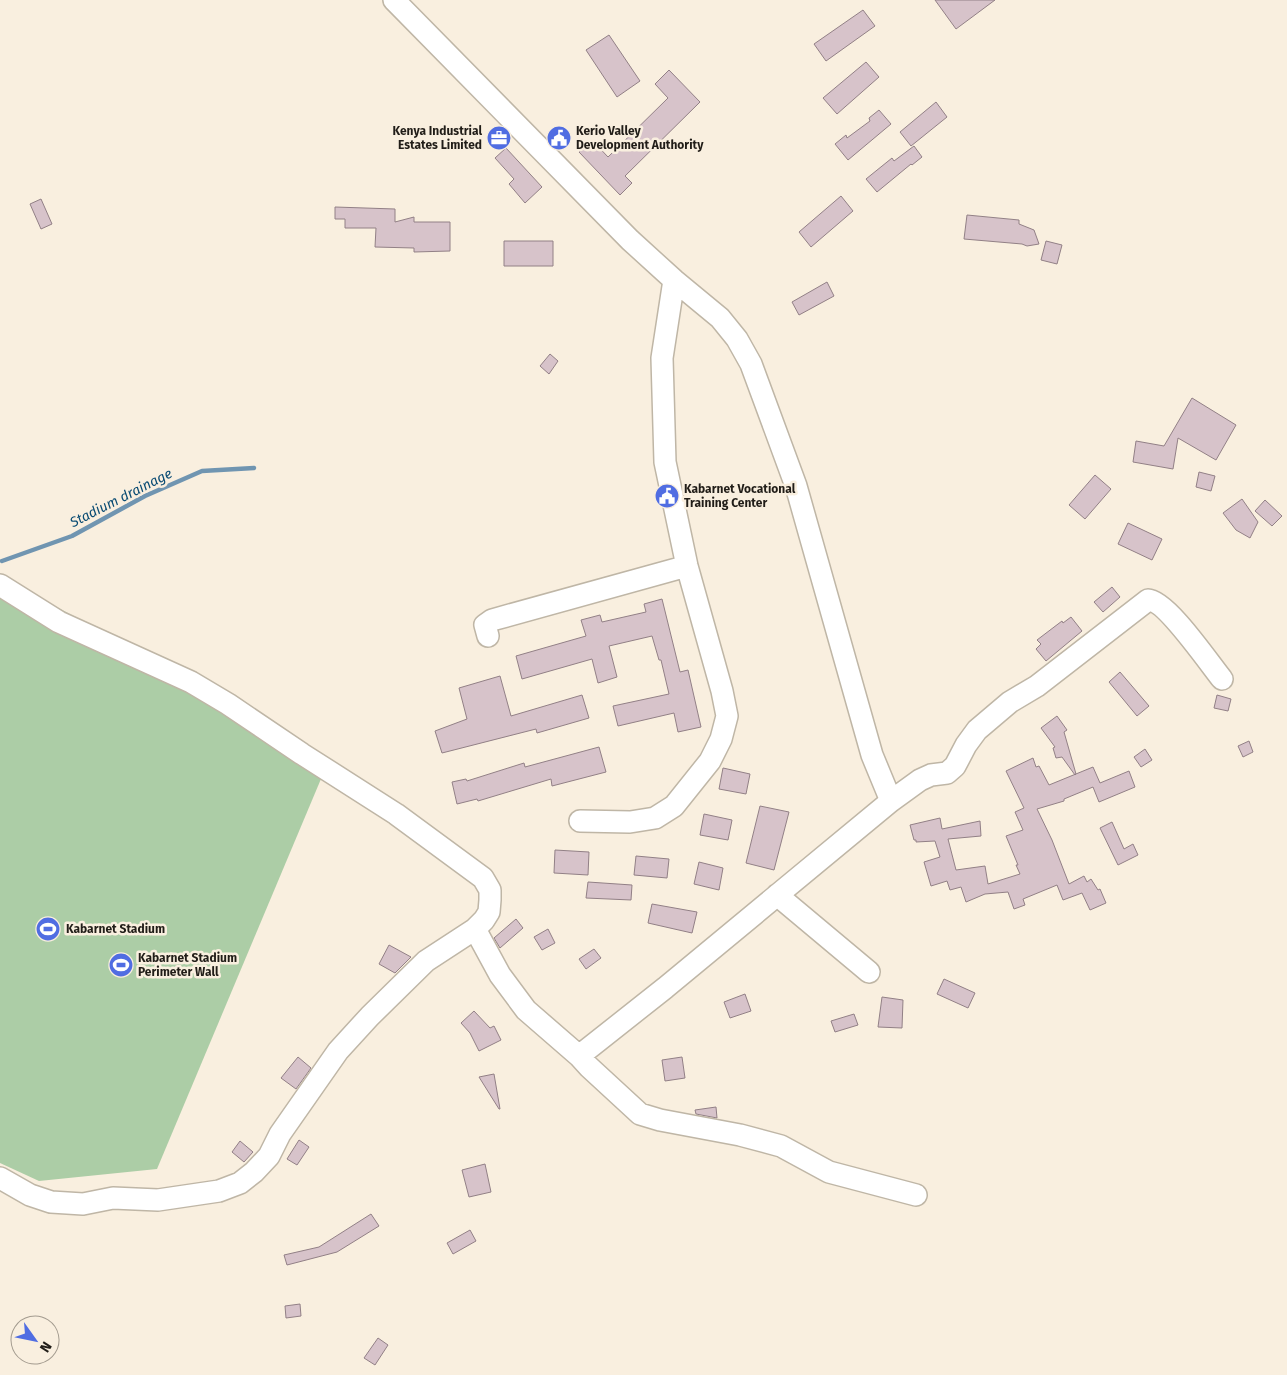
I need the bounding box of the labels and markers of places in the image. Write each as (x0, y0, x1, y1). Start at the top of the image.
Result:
place label: Kenya Industrial Estates Limited (393, 124, 482, 152)
place label: Kerio Valley Development Authority (576, 124, 704, 152)
office icon: Kenya Industrial Estates Limited (486, 125, 512, 151)
public building icon: Kerio Valley Development Authority (546, 125, 572, 151)
place label: Kabarnet Vocational Training Center (684, 482, 796, 510)
public building icon: Kabarnet Vocational Training Center (654, 483, 680, 509)
sports icon: Kabarnet Stadium (35, 916, 61, 942)
place label: Kabarnet Stadium (66, 922, 165, 936)
place label: Kabarnet Stadium Perimeter Wall (138, 951, 237, 979)
sports icon: Kabarnet Stadium Perimeter Wall (108, 952, 134, 978)

